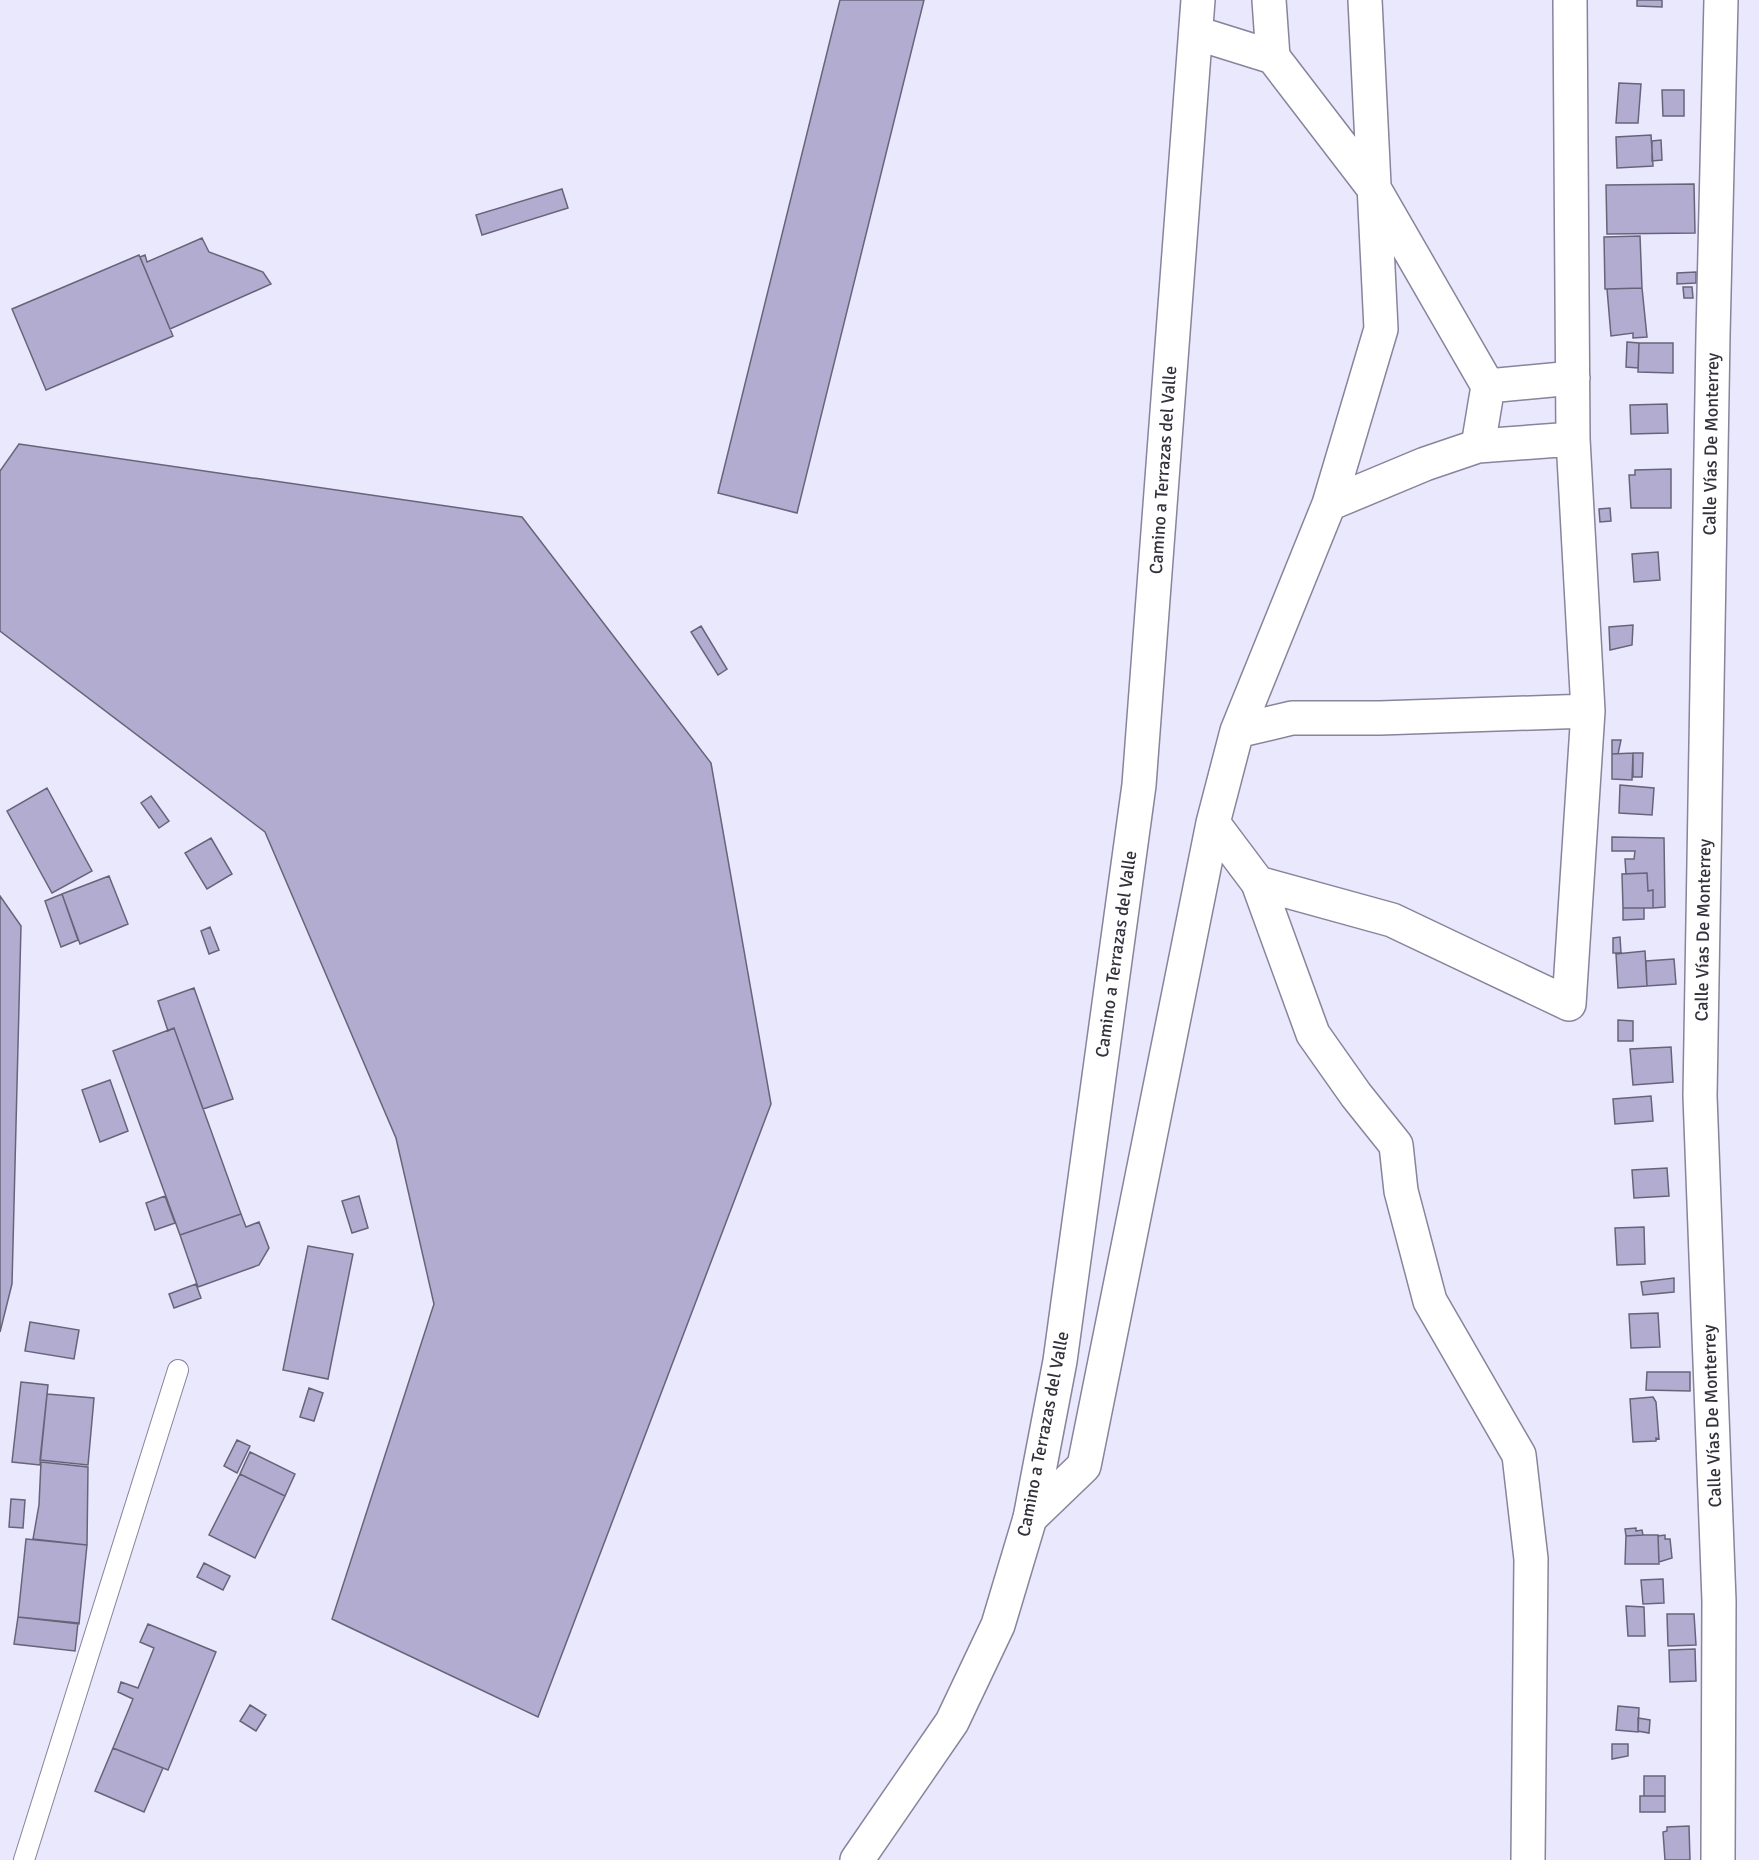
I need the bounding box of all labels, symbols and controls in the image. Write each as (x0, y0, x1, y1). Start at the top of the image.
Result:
street label: Calle Vías De Monterrey (1698, 352, 1724, 536)
street label: Camino a Terrazas del Valle (1145, 365, 1181, 575)
street label: Calle Vías De Monterrey (1690, 838, 1716, 1022)
street label: Camino a Terrazas del Valle (1091, 849, 1141, 1059)
street label: Calle Vías De Monterrey (1698, 1324, 1726, 1508)
street label: Camino a Terrazas del Valle (1012, 1329, 1074, 1539)

